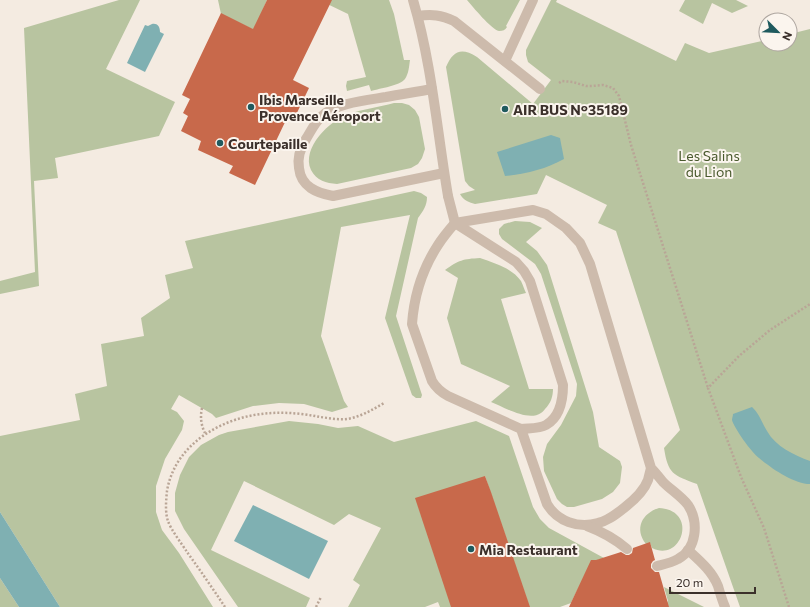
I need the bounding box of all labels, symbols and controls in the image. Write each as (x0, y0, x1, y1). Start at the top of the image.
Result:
north arrow (758, 12, 798, 52)
text: N (780, 30, 795, 43)
place label: Ibis Marseille Provence Aéroport (259, 91, 381, 124)
place label: AIR BUS N°35189 (513, 101, 628, 118)
marker: Ibis Marseille Provence Aéroport (246, 102, 256, 112)
marker: AIR BUS N°35189 (500, 104, 510, 114)
place label: Courtepaille (228, 135, 308, 152)
marker: Courtepaille (215, 138, 225, 148)
park label: Les Salins du Lion (678, 147, 740, 180)
place label: Mia Restaurant (479, 541, 578, 558)
marker: Mia Restaurant (466, 544, 476, 554)
scale bar (670, 569, 755, 595)
text: 20 m (676, 575, 703, 589)

